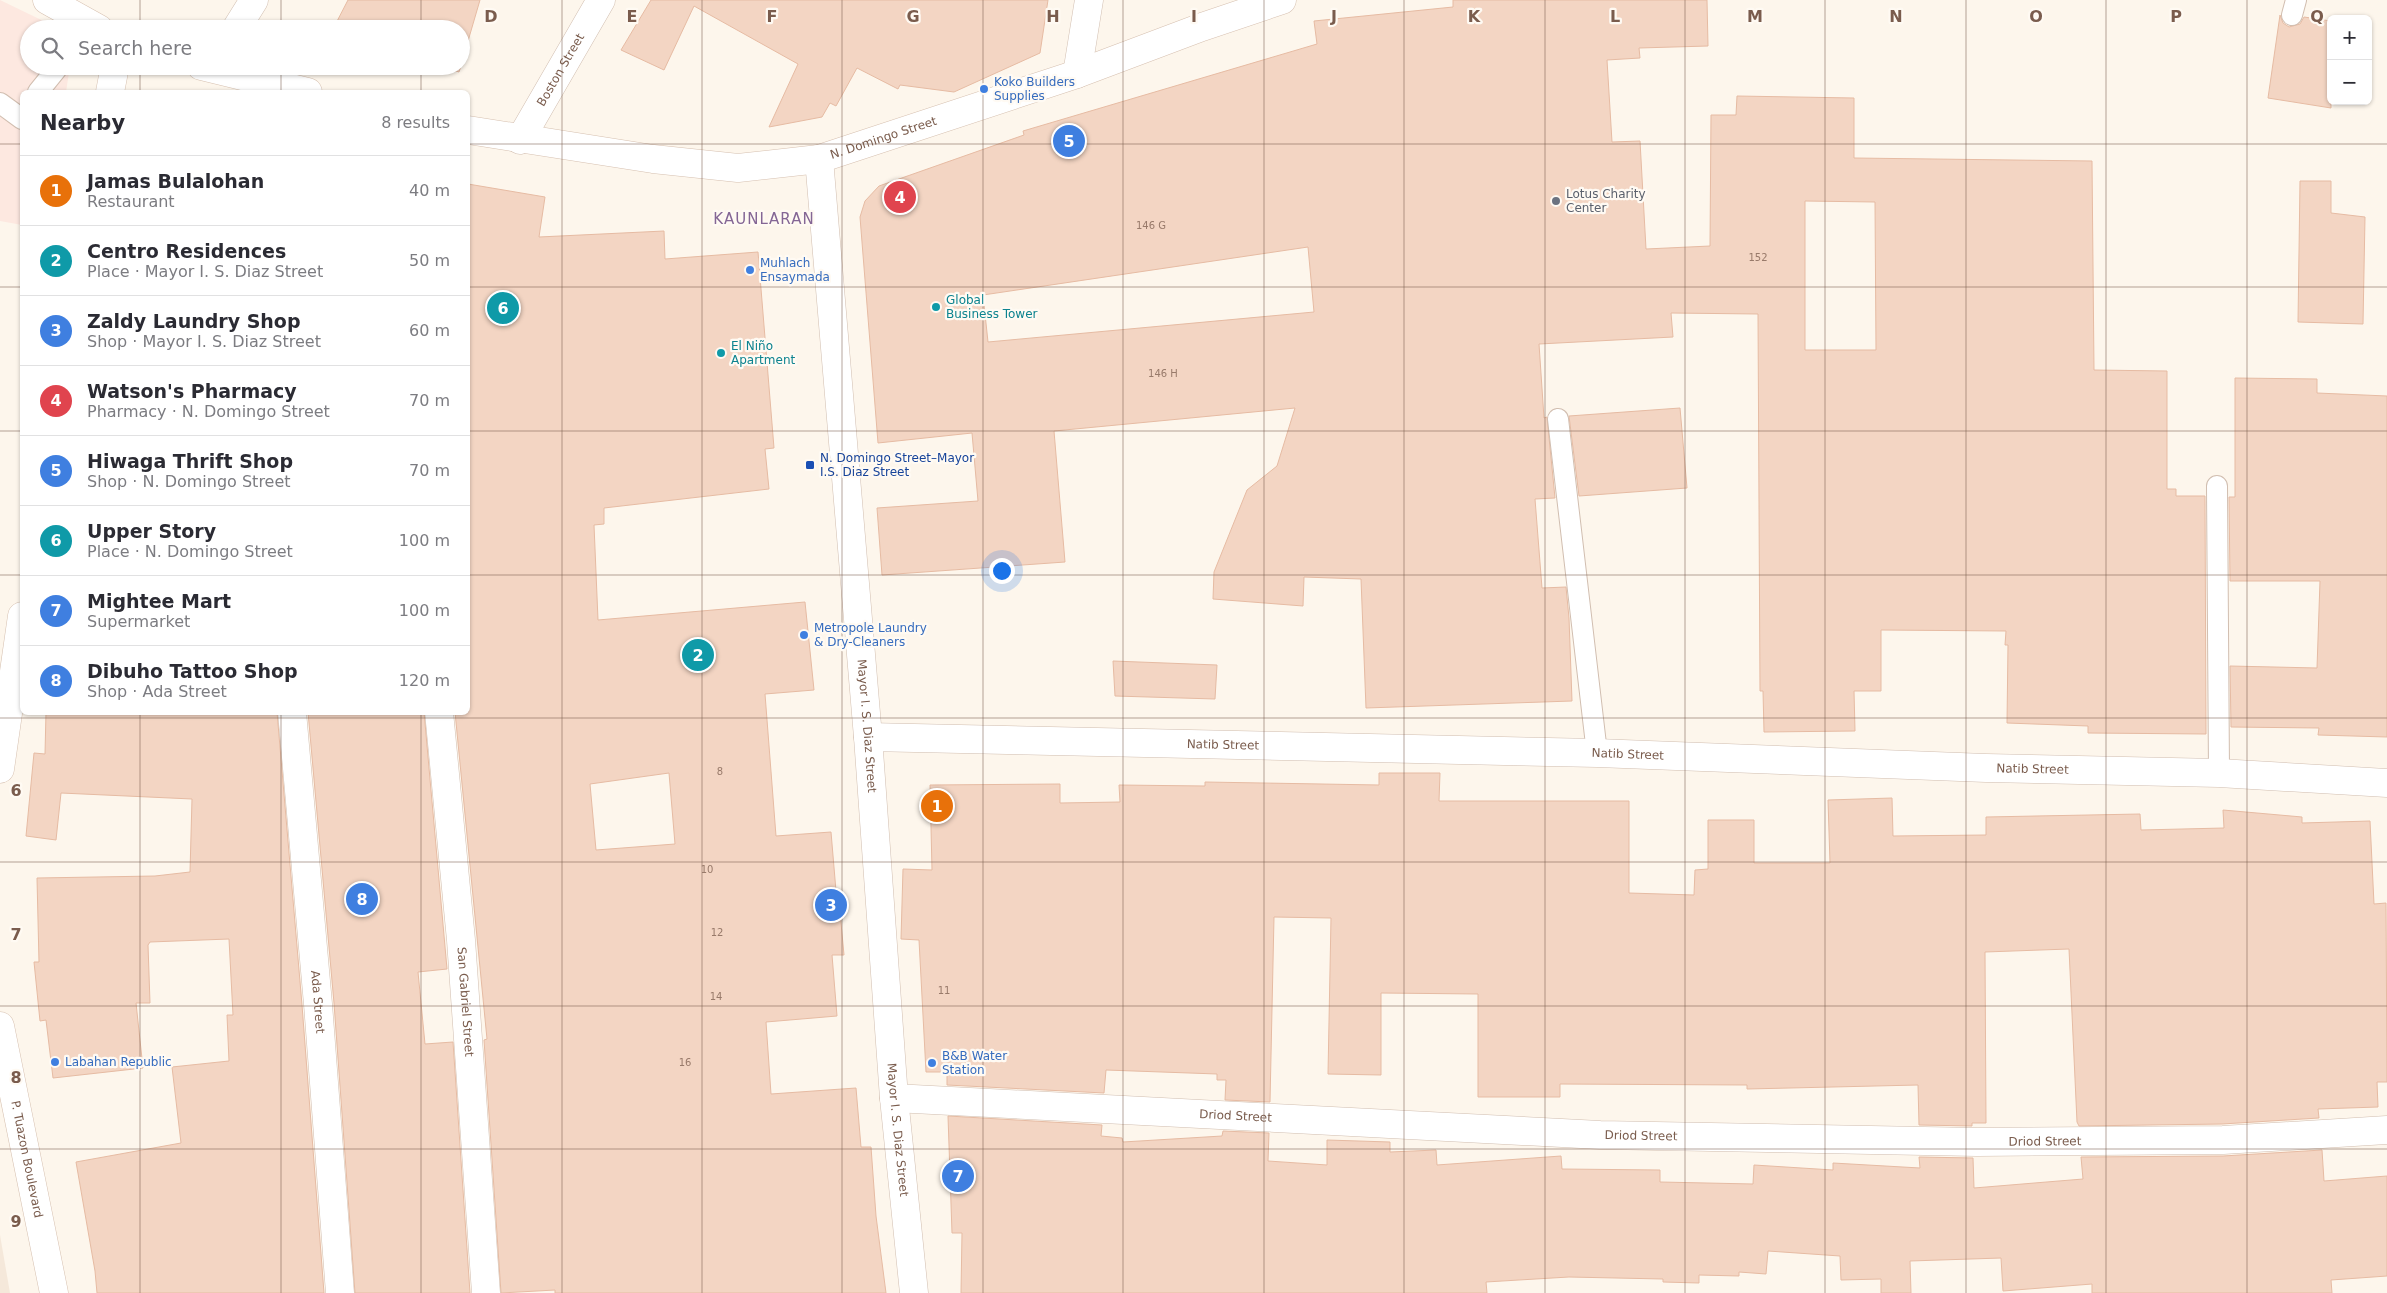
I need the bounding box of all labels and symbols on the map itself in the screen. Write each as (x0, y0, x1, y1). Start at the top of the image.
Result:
text: D (484, 7, 498, 26)
text: E (627, 7, 637, 26)
text: F (767, 7, 777, 26)
text: G (906, 7, 920, 26)
text: H (1046, 7, 1060, 26)
text: I (1191, 7, 1197, 26)
text: J (1330, 7, 1337, 26)
text: K (1468, 7, 1481, 26)
text: L (1610, 7, 1620, 26)
text: M (1747, 7, 1763, 26)
text: N (1889, 7, 1903, 26)
text: O (2029, 7, 2043, 26)
text: P (2170, 7, 2182, 26)
text: Q (2310, 7, 2324, 26)
street label: Boston Street (534, 31, 587, 109)
place label: Koko Builders Supplies (994, 75, 1075, 103)
marker: Koko Builders Supplies (978, 83, 990, 95)
street label: N. Domingo Street (828, 114, 939, 162)
pin: 5 (1053, 122, 1085, 160)
pin: 4 (884, 178, 916, 216)
place label: Lotus Charity Center (1566, 187, 1646, 215)
marker: Lotus Charity Center (1550, 195, 1562, 207)
district label: KAUNLARAN (713, 210, 815, 228)
house number: 146 G (1136, 220, 1166, 231)
house number: 152 (1748, 252, 1768, 263)
place label: Muhlach Ensaymada (760, 256, 830, 284)
marker: Muhlach Ensaymada (744, 264, 756, 276)
pin: 6 (487, 289, 519, 327)
place label: Global Business Tower (946, 293, 1038, 321)
marker: Global Business Tower (930, 301, 942, 313)
place label: El Niño Apartment (731, 339, 795, 367)
marker: El Niño Apartment (715, 347, 727, 359)
house number: 146 H (1148, 368, 1178, 379)
place label: N. Domingo Street–Mayor I.S. Diaz Street (820, 451, 974, 479)
marker: N. Domingo Street–Mayor I.S. Diaz Street (804, 459, 816, 471)
your location (989, 558, 1015, 584)
place label: Metropole Laundry & Dry-Cleaners (814, 621, 927, 649)
marker: Metropole Laundry & Dry-Cleaners (798, 629, 810, 641)
pin: 2 (682, 636, 714, 674)
street label: Mayor I. S. Diaz Street (854, 659, 879, 794)
street label: Natib Street (1187, 737, 1260, 753)
street label: Natib Street (1591, 746, 1665, 763)
street label: Natib Street (1996, 761, 2069, 777)
house number: 8 (717, 766, 723, 777)
text: 6 (10, 781, 22, 800)
pin: 1 (921, 787, 953, 825)
house number: 10 (701, 864, 713, 875)
pin: 8 (346, 880, 378, 918)
pin: 3 (815, 886, 847, 924)
text: 7 (10, 925, 22, 944)
house number: 12 (711, 927, 723, 938)
street label: San Gabriel Street (455, 946, 476, 1057)
street label: Ada Street (308, 970, 327, 1034)
house number: 11 (938, 985, 950, 996)
house number: 14 (710, 991, 722, 1002)
place label: B&B Water Station (942, 1049, 1007, 1077)
place label: Labahan Republic (65, 1055, 172, 1069)
marker: Labahan Republic (49, 1056, 61, 1068)
house number: 16 (679, 1057, 691, 1068)
marker: B&B Water Station (926, 1057, 938, 1069)
street label: Mayor I. S. Diaz Street (885, 1063, 911, 1197)
text: 8 (10, 1068, 22, 1087)
street label: P. Tuazon Boulevard (8, 1099, 46, 1219)
street label: Driod Street (1199, 1107, 1273, 1125)
street label: Driod Street (1604, 1128, 1678, 1143)
street label: Driod Street (2008, 1134, 2082, 1149)
pin: 7 (942, 1157, 974, 1195)
text: 9 (10, 1212, 22, 1231)

